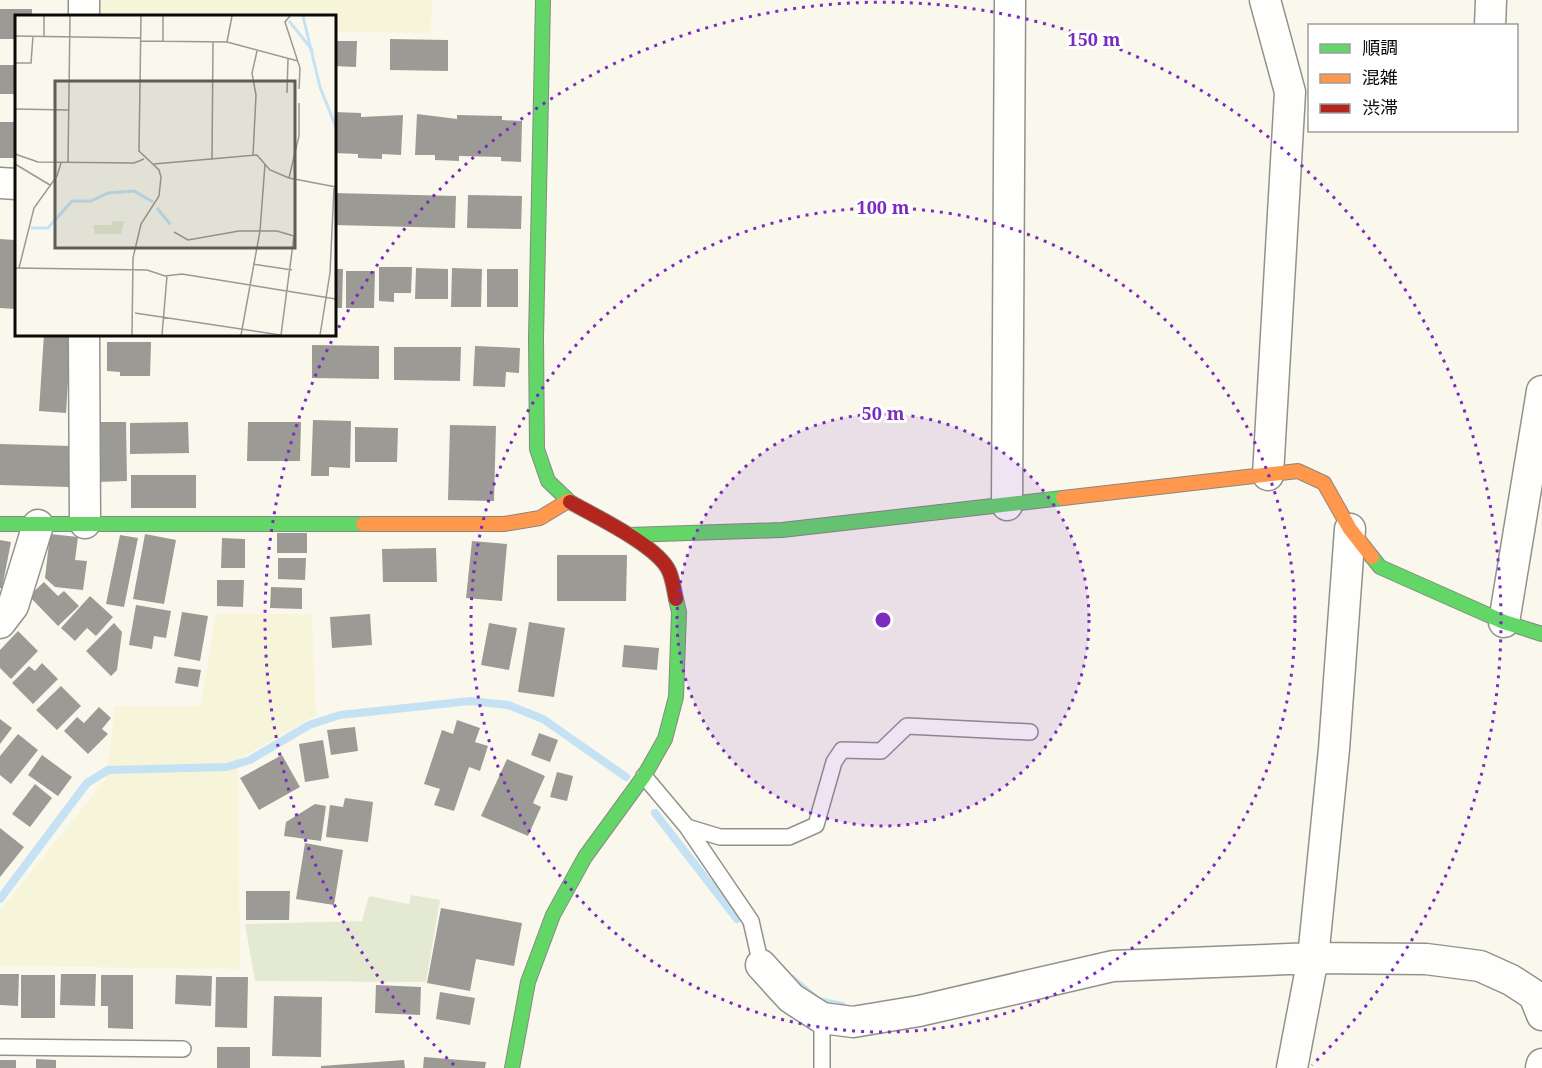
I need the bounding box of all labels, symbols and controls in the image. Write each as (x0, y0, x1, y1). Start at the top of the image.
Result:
inset map (15, 15, 336, 336)
legend (1308, 24, 1518, 132)
text: 150 m (1068, 27, 1121, 51)
text: 順調 (1362, 35, 1398, 59)
text: 混雑 (1362, 65, 1398, 89)
text: 渋滞 (1362, 95, 1398, 119)
text: 100 m (857, 195, 910, 219)
text: 50 m (862, 401, 905, 425)
centre of rings (873, 610, 893, 630)

